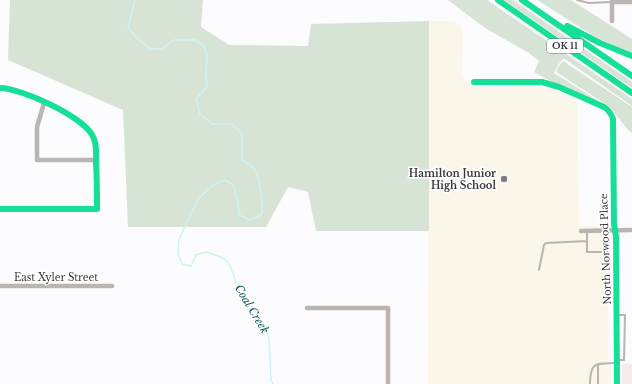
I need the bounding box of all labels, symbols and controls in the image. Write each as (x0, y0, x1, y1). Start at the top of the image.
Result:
road number: OK 11 (547, 39, 583, 53)
place label: Hamilton Junior High School (409, 167, 496, 192)
marker: Hamilton Junior High School (499, 174, 509, 184)
street label: North Norwood Place (597, 193, 614, 305)
street label: East Xyler Street (14, 271, 98, 284)
water label: Coal Creek (232, 282, 272, 336)

